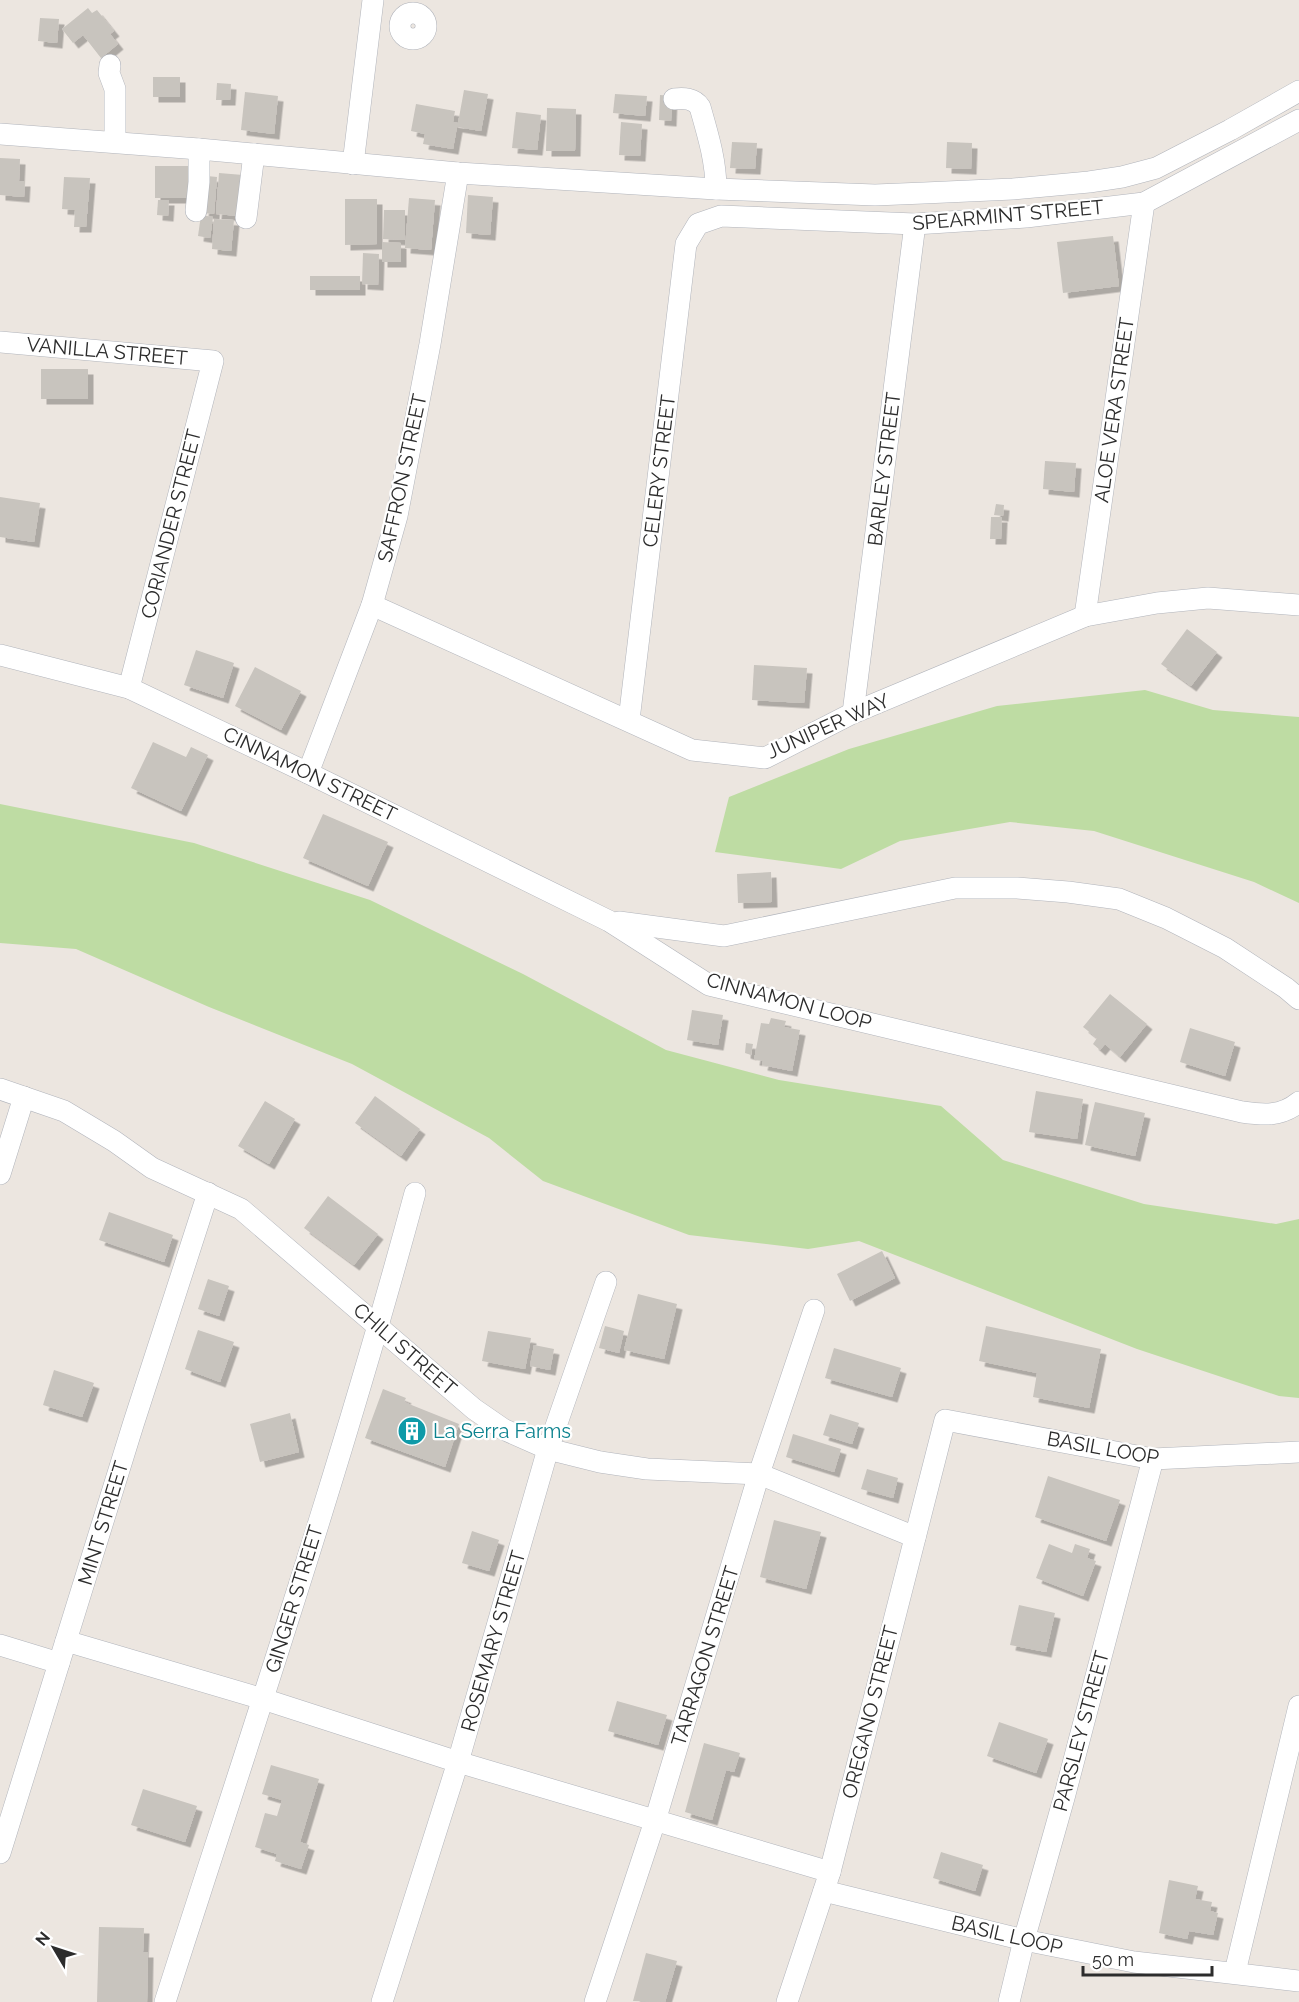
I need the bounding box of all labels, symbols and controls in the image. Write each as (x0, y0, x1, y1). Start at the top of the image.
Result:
street label: SPEARMINT STREET (911, 195, 1105, 235)
street label: ALOE VERA STREET (1089, 316, 1139, 504)
street label: VANILLA STREET (25, 332, 189, 370)
street label: BARLEY STREET (863, 391, 905, 547)
street label: SAFFRON STREET (372, 392, 432, 564)
street label: CELERY STREET (638, 393, 680, 549)
street label: CORIANDER STREET (136, 427, 206, 621)
street label: JUNIPER WAY (763, 688, 893, 764)
street label: CINNAMON STREET (219, 722, 401, 826)
street label: CINNAMON LOOP (704, 967, 874, 1035)
street label: CHILI STREET (348, 1298, 462, 1400)
building icon: La Serra Farms (396, 1415, 428, 1447)
place label: La Serra Farms (433, 1419, 571, 1443)
street label: BASIL LOOP (1045, 1426, 1161, 1470)
street label: MINT STREET (73, 1458, 133, 1588)
street label: GINGER STREET (260, 1522, 328, 1676)
street label: ROSEMARY STREET (456, 1548, 530, 1734)
street label: TARRAGON STREET (666, 1563, 744, 1749)
street label: OREGANO STREET (837, 1623, 903, 1801)
street label: PARSLEY STREET (1048, 1648, 1114, 1814)
street label: BASIL LOOP (949, 1911, 1065, 1959)
north arrow (24, 1918, 84, 1978)
text: N (32, 1928, 54, 1950)
scale bar (1083, 1939, 1212, 1977)
text: 50 m (1092, 1949, 1134, 1970)

